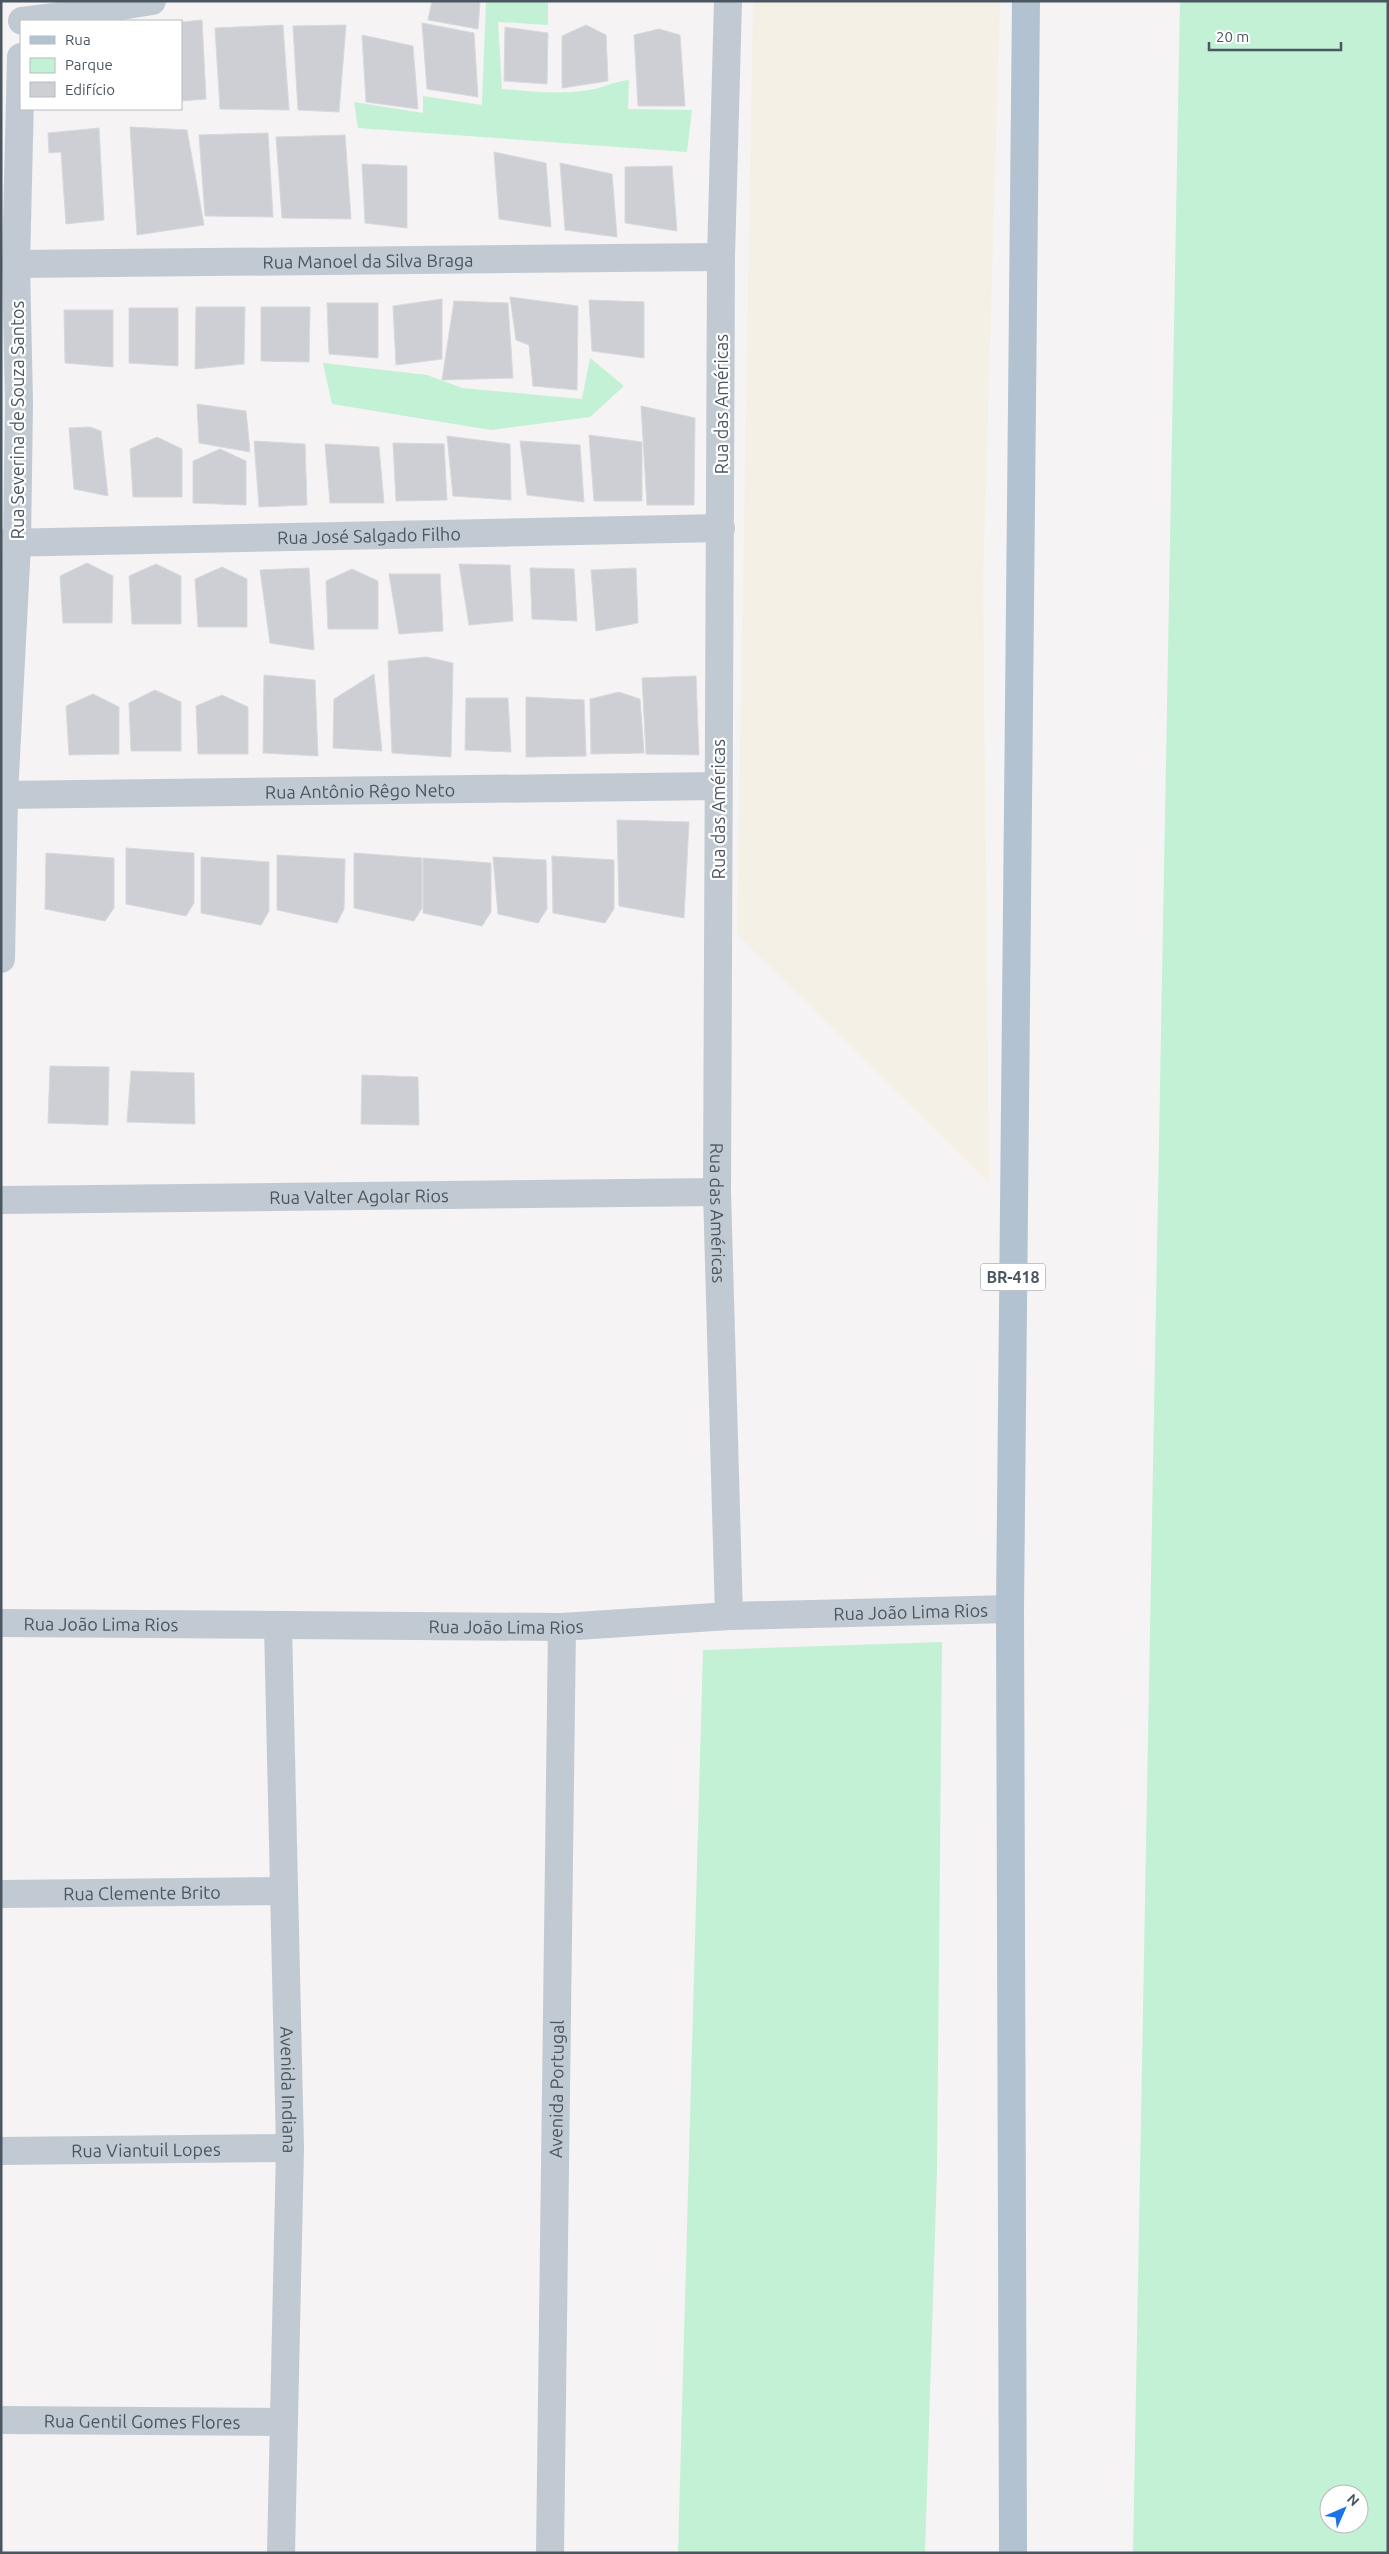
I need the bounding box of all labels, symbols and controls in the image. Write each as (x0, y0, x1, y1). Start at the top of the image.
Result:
legend (20, 20, 182, 110)
scale bar (1209, 20, 1342, 52)
text: 20 m (1216, 28, 1249, 45)
text: Rua (65, 31, 91, 48)
text: Parque (65, 56, 113, 73)
text: Edifício (65, 81, 115, 98)
street label: Rua Manoel da Silva Braga (262, 249, 474, 272)
street label: Rua Severina de Souza Santos (7, 301, 27, 539)
street label: Rua das Américas (711, 334, 731, 474)
street label: Rua José Salgado Filho (277, 523, 461, 547)
street label: Rua das Américas (708, 739, 728, 879)
street label: Rua Antônio Rêgo Neto (265, 779, 455, 802)
street label: Rua das Américas (707, 1143, 730, 1284)
street label: Rua Valter Agolar Rios (269, 1185, 449, 1207)
road number: BR-418 (980, 1264, 1046, 1290)
street label: Rua João Lima Rios (833, 1600, 988, 1623)
street label: Rua João Lima Rios (24, 1613, 179, 1634)
street label: Rua João Lima Rios (429, 1616, 584, 1637)
street label: Rua Clemente Brito (63, 1882, 221, 1903)
street label: Avenida Portugal (545, 2019, 567, 2158)
street label: Avenida Indiana (277, 2026, 300, 2154)
street label: Rua Viantuil Lopes (71, 2139, 221, 2160)
street label: Rua Gentil Gomes Flores (44, 2410, 241, 2432)
north arrow (1319, 2484, 1369, 2534)
text: N (1344, 2490, 1363, 2509)

